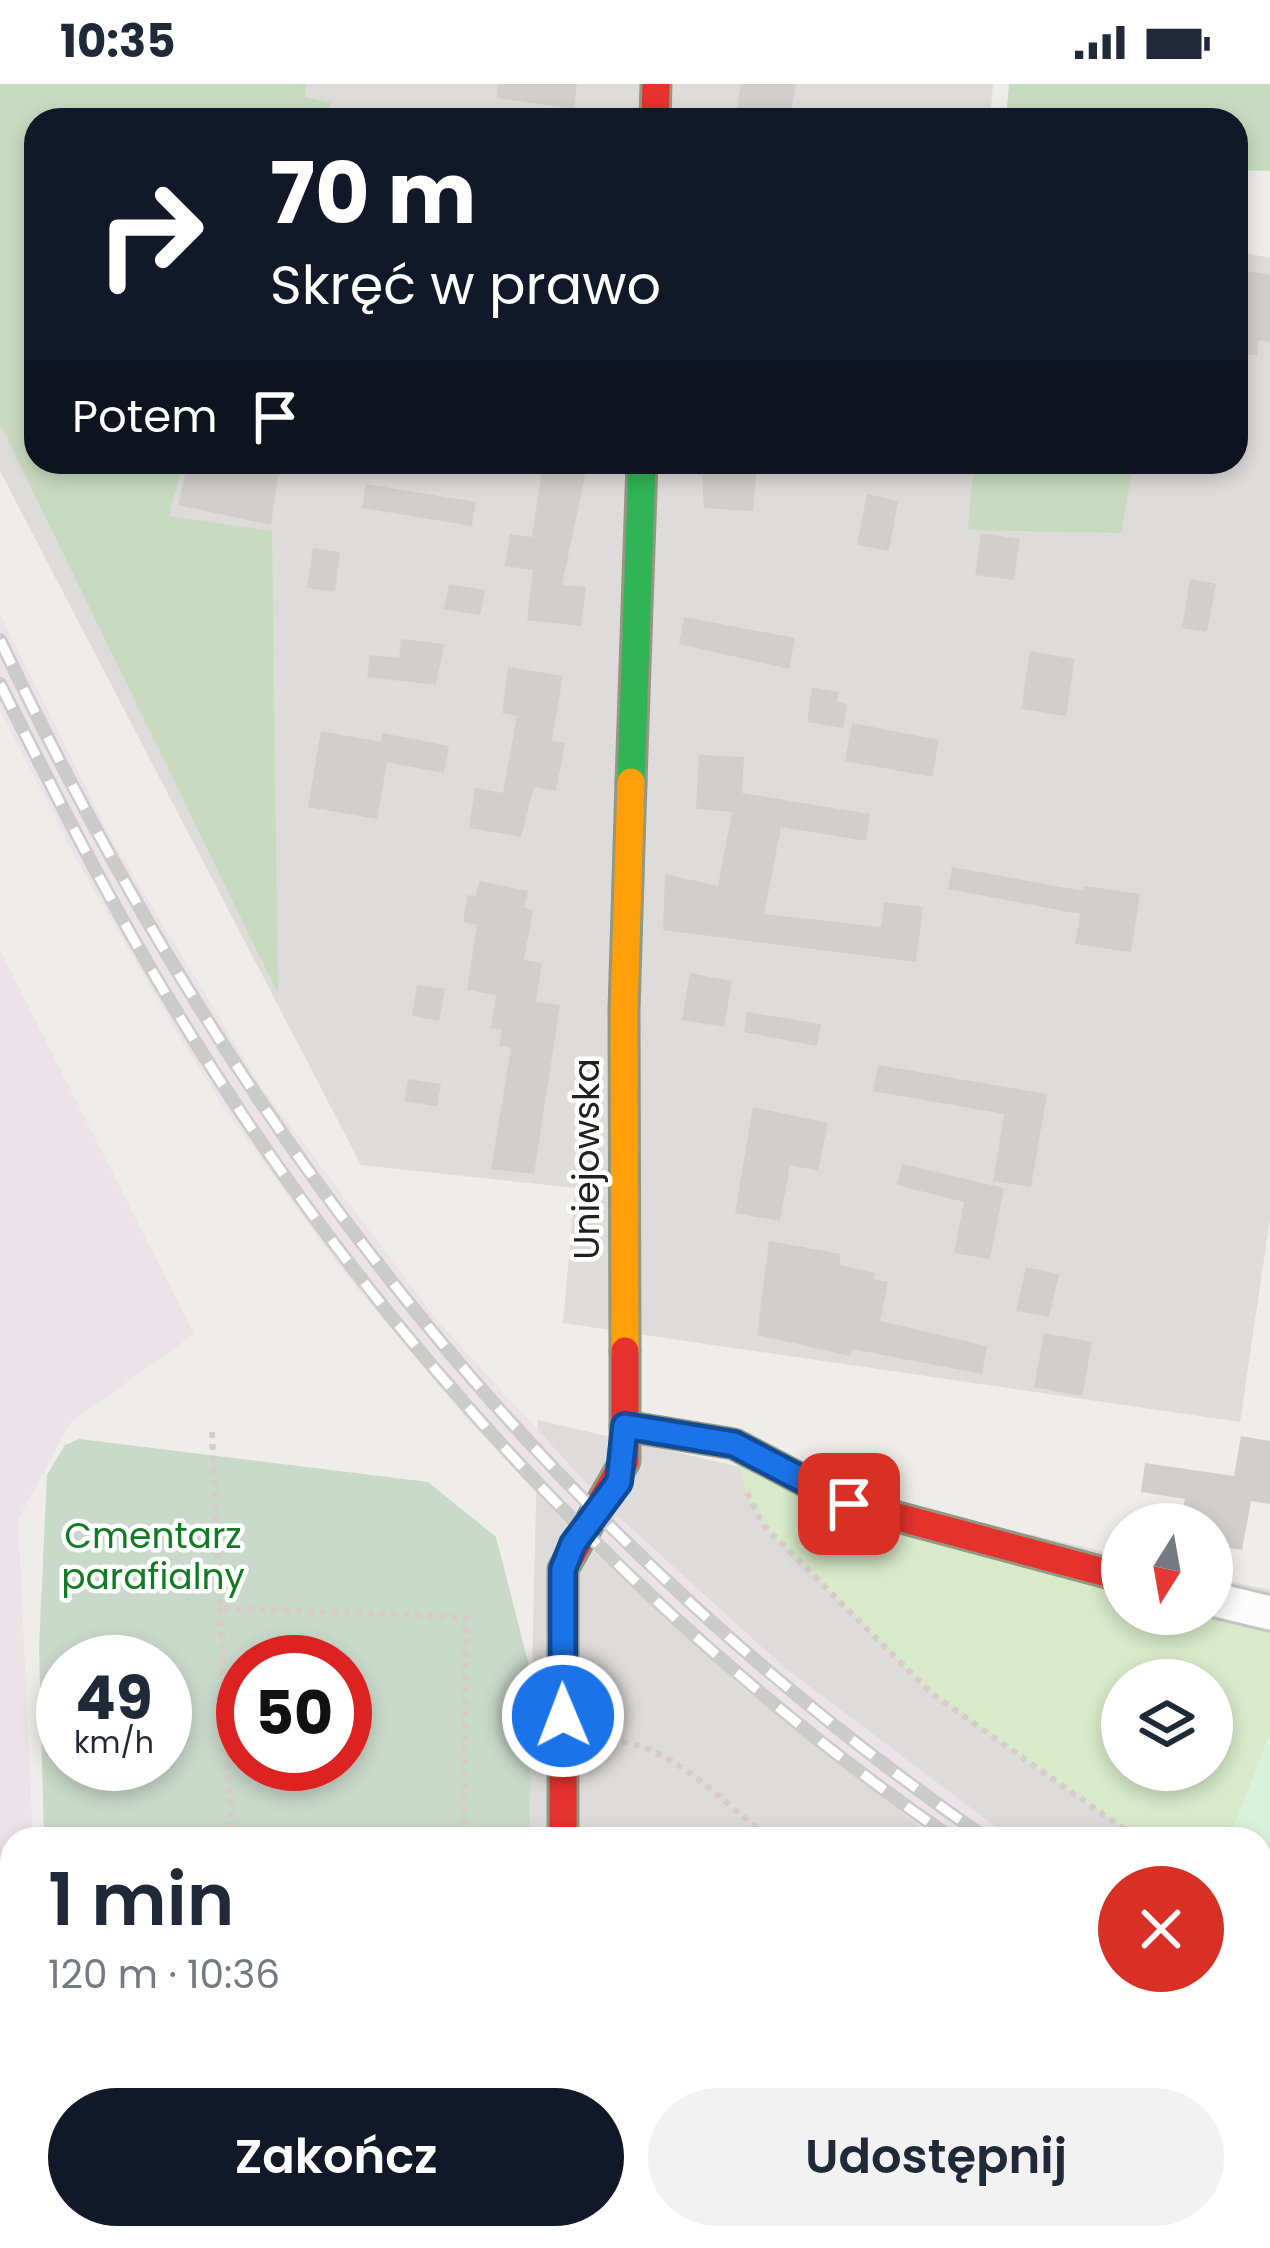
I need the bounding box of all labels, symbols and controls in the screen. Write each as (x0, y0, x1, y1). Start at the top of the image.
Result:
text: 10:35 (60, 10, 176, 73)
text: 70 m (270, 135, 476, 252)
icon: right (72, 156, 228, 312)
text: Skręć w prawo (270, 247, 661, 323)
icon: arrive (242, 384, 308, 450)
text: Potem (72, 385, 218, 448)
street label: Uniejowska (561, 1058, 612, 1260)
pin (798, 1453, 900, 1555)
icon: arrive (816, 1471, 882, 1537)
north arrow (1101, 1503, 1233, 1635)
map controls (1101, 1503, 1233, 1791)
park label: Cmentarz parafialny (61, 1510, 245, 1602)
speed limit sign: 50 (216, 1635, 372, 1791)
position arrow (500, 1653, 626, 1779)
text: 49 (75, 1656, 153, 1740)
button: layers (1101, 1659, 1233, 1791)
text: km/h (74, 1721, 154, 1764)
text: 1 min (48, 1849, 234, 1950)
button: close (1098, 1866, 1224, 1992)
text: 120 m · 10:36 (48, 1947, 280, 2002)
button: Zakończ (48, 2088, 624, 2226)
button: Udostępnij (648, 2088, 1224, 2226)

